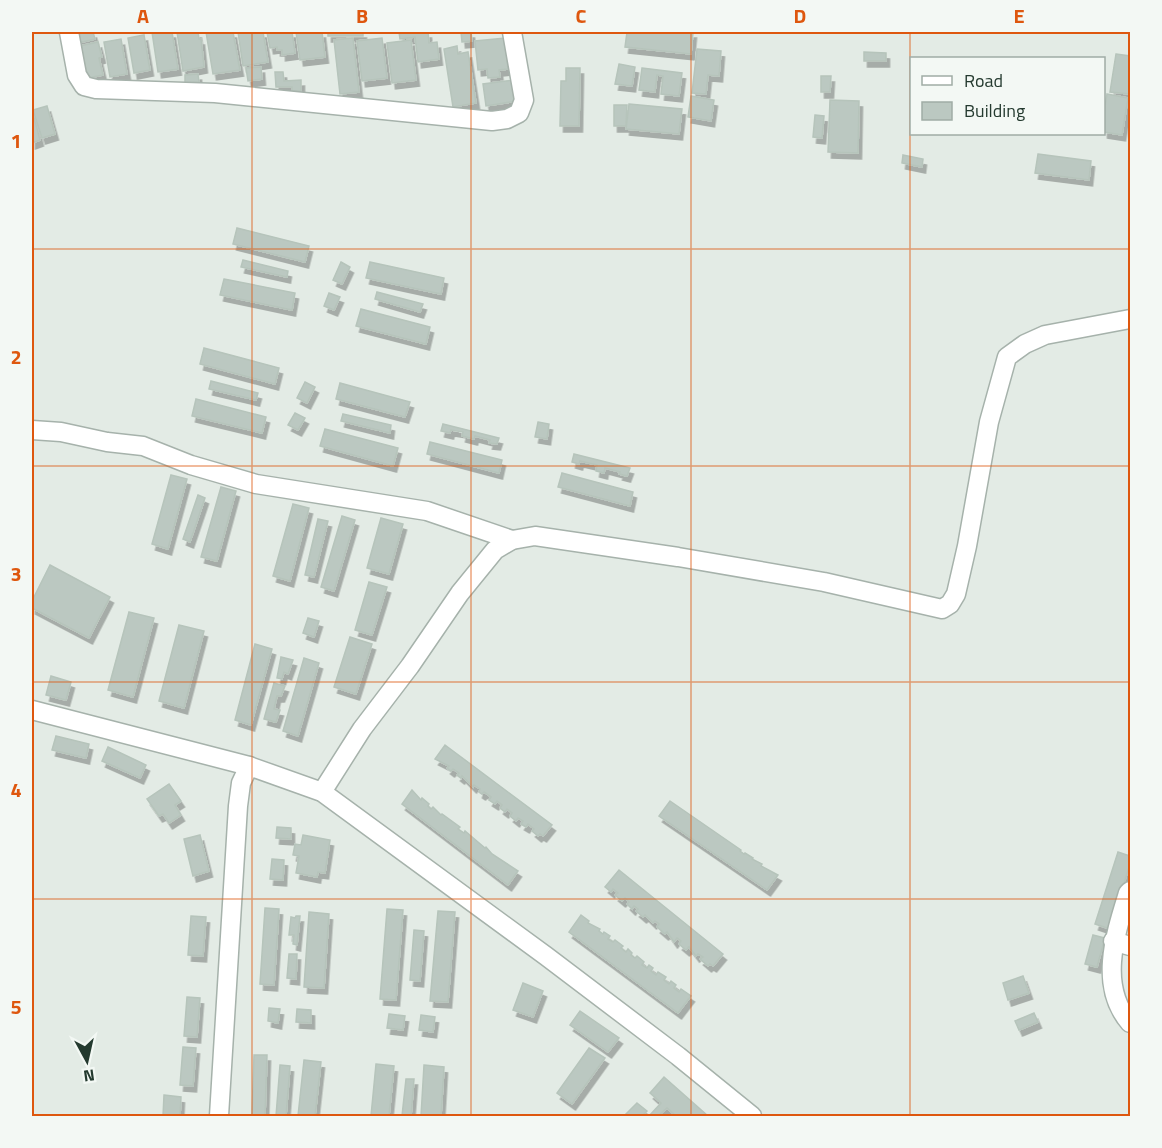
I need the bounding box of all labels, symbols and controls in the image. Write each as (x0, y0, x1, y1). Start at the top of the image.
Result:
text: A (137, 0, 149, 31)
text: B (356, 0, 368, 31)
text: C (576, 0, 587, 31)
text: D (794, 0, 806, 31)
text: E (1013, 0, 1025, 31)
legend (910, 57, 1105, 135)
text: Road (964, 67, 1003, 94)
text: Building (964, 97, 1025, 124)
text: 1 (10, 125, 22, 156)
text: 2 (10, 341, 22, 372)
text: 3 (10, 558, 22, 589)
text: 4 (10, 774, 22, 805)
text: 5 (10, 991, 22, 1022)
north arrow (57, 1031, 117, 1091)
text: N (82, 1063, 96, 1089)

